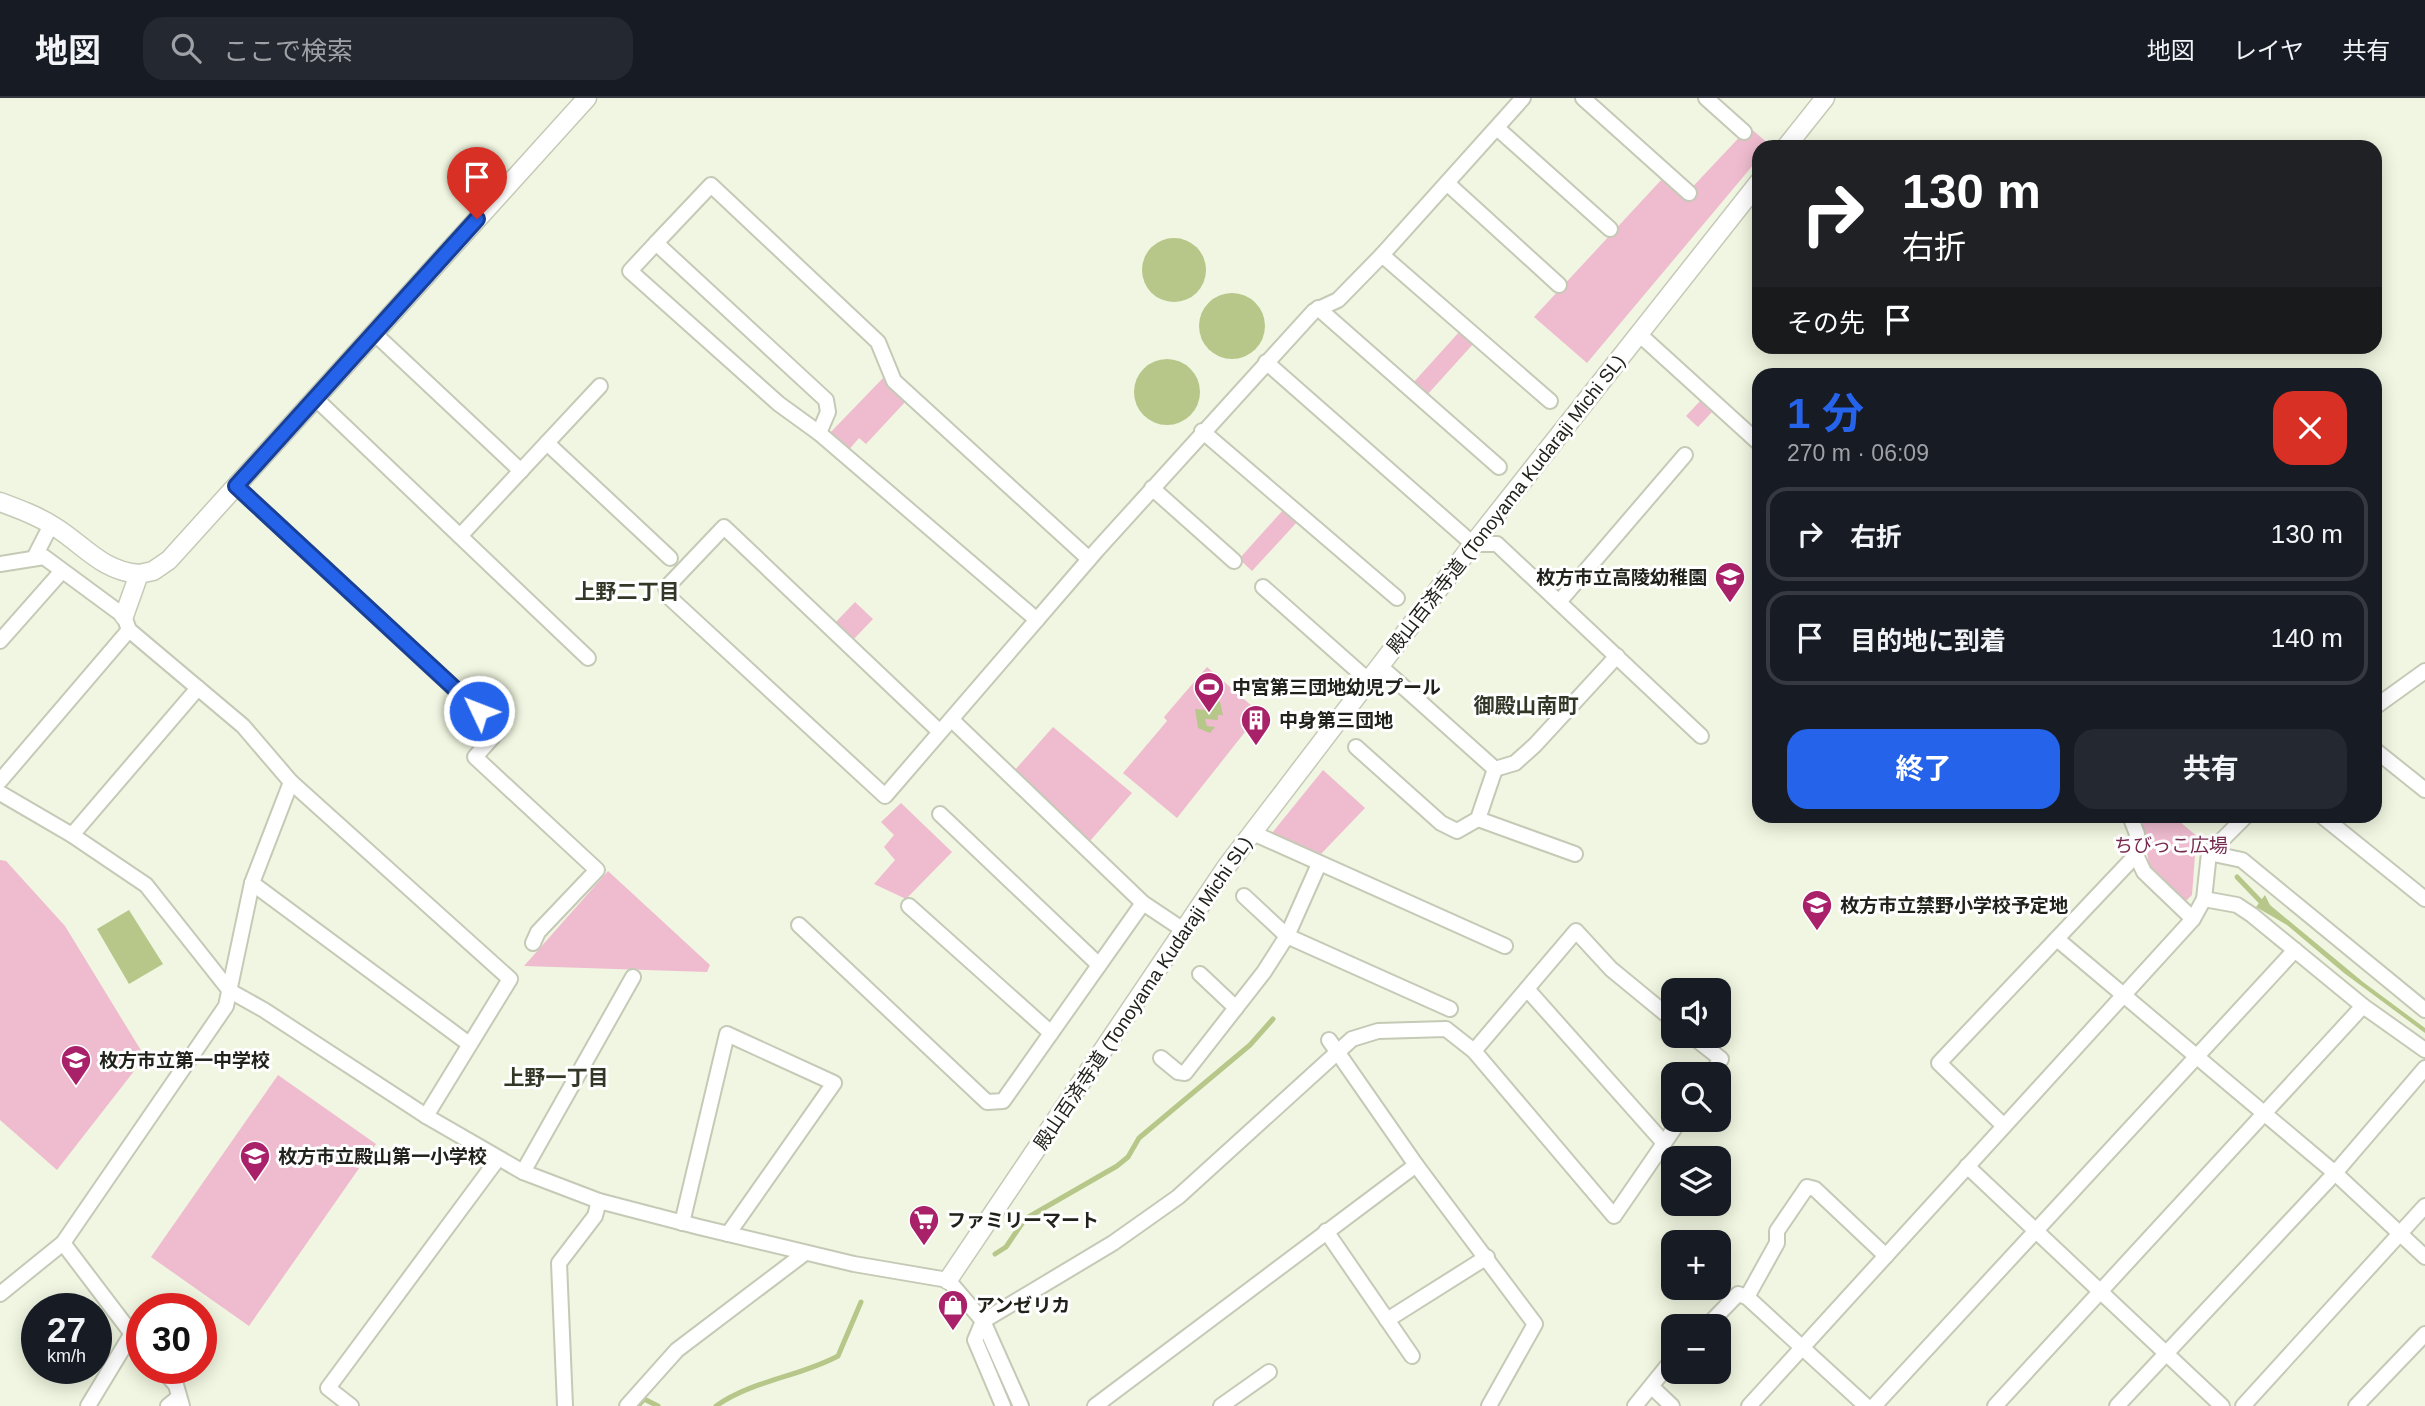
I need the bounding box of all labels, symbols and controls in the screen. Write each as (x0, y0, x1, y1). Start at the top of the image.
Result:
search box (143, 17, 633, 80)
icon: search (167, 29, 205, 67)
text: 地図 (35, 32, 101, 69)
text: ここで検索 (223, 36, 353, 66)
text: 地図 (2147, 37, 2195, 64)
text: レイヤ (2233, 37, 2304, 64)
text: 共有 (2342, 37, 2390, 64)
pin (447, 147, 507, 219)
icon: arrive (458, 158, 496, 196)
text: 130 m (1902, 164, 2041, 218)
icon: right (1787, 168, 1878, 259)
text: 右折 (1902, 229, 1966, 265)
icon: arrive (1879, 301, 1917, 339)
text: その先 (1787, 308, 1865, 338)
street label: 殿山百済寺道 (Tonoyama Kudaraji Michi SL) (1383, 351, 1629, 657)
text: 1 分 (1787, 390, 1864, 437)
button: close (2273, 391, 2347, 465)
text: 270 m · 06:09 (1787, 440, 1929, 466)
icon: right (1791, 515, 1829, 553)
text: 130 m (2271, 519, 2343, 549)
text: 右折 (1850, 522, 1902, 552)
school or university icon: 枚方市立高陵幼稚園 (1713, 560, 1747, 604)
place label: 枚方市立高陵幼稚園 (1536, 567, 1707, 588)
district label: 上野二丁目 (575, 580, 680, 603)
icon: arrive (1791, 619, 1829, 657)
text: 140 m (2271, 623, 2343, 653)
text: 目的地に到着 (1850, 626, 2006, 656)
sports icon: 中宮第三団地幼児プール (1192, 670, 1226, 714)
position arrow (442, 674, 516, 748)
place label: 中宮第三団地幼児プール (1232, 677, 1441, 698)
district label: 御殿山南町 (1474, 694, 1579, 717)
building icon: 中身第三団地 (1239, 703, 1273, 747)
place label: 中身第三団地 (1279, 710, 1393, 731)
button: 終了 (1787, 729, 2060, 809)
button: 共有 (2074, 729, 2347, 809)
street label: 殿山百済寺道 (Tonoyama Kudaraji Michi SL) (1030, 833, 1256, 1153)
park label: ちびっこ広場 (2114, 835, 2228, 856)
school or university icon: 枚方市立禁野小学校予定地 (1800, 888, 1834, 932)
place label: 枚方市立禁野小学校予定地 (1840, 895, 2068, 916)
map controls (1661, 978, 1731, 1384)
button: sound (1661, 978, 1731, 1048)
school or university icon: 枚方市立第一中学校 (59, 1043, 93, 1087)
place label: 枚方市立第一中学校 (99, 1050, 270, 1071)
button: search (1661, 1062, 1731, 1132)
district label: 上野一丁目 (504, 1066, 609, 1089)
school or university icon: 枚方市立殿山第一小学校 (238, 1139, 272, 1183)
place label: 枚方市立殿山第一小学校 (278, 1146, 487, 1167)
button: layers (1661, 1146, 1731, 1216)
supermarket icon: ファミリーマート (907, 1203, 941, 1247)
place label: ファミリーマート (947, 1210, 1099, 1231)
button: + (1661, 1230, 1731, 1300)
shop icon: アンゼリカ (936, 1288, 970, 1332)
speed limit sign: 30 (126, 1293, 217, 1384)
place label: アンゼリカ (976, 1295, 1070, 1316)
text: 27 (47, 1310, 86, 1349)
button: − (1661, 1314, 1731, 1384)
text: km/h (47, 1346, 86, 1366)

